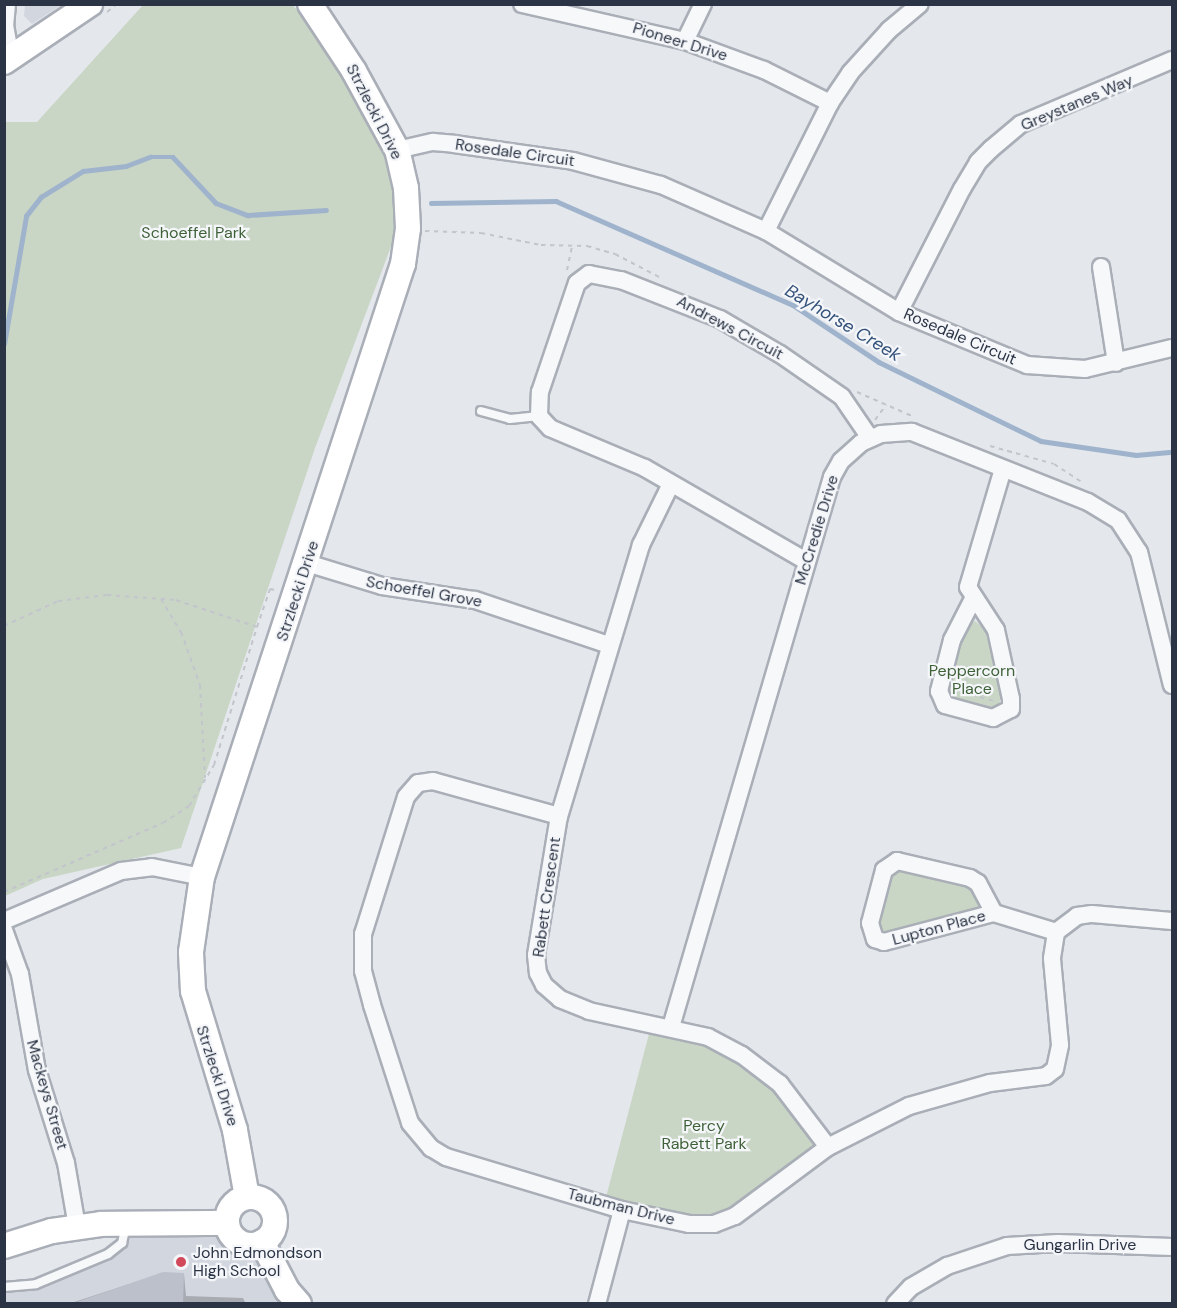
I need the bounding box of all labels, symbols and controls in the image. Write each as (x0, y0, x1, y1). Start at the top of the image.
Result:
street label: Pioneer Drive (630, 18, 730, 66)
street label: Strzlecki Drive (342, 61, 406, 163)
street label: Greystanes Way (1018, 71, 1136, 135)
street label: Rosedale Circuit (454, 135, 576, 171)
park label: Schoeffel Park (141, 223, 247, 243)
water label: Bayhorse Creek (781, 280, 905, 366)
street label: Andrews Circuit (673, 292, 787, 364)
street label: Rosedale Circuit (901, 305, 1019, 369)
street label: McCredie Drive (791, 473, 843, 587)
street label: Strzlecki Drive (273, 538, 323, 644)
street label: Schoeffel Grove (364, 572, 484, 612)
park label: Peppercorn Place (929, 661, 1015, 699)
street label: Rabett Crescent (529, 835, 565, 959)
street label: Lupton Place (890, 906, 988, 950)
street label: Strzlecki Drive (192, 1023, 242, 1129)
street label: Mackeys Street (22, 1038, 72, 1152)
park label: Percy Rabett Park (661, 1116, 747, 1154)
street label: Taubman Drive (565, 1184, 677, 1230)
street label: Gungarlin Drive (1024, 1235, 1136, 1255)
place label: John Edmondson High School (193, 1243, 322, 1281)
marker: John Edmondson High School (174, 1255, 188, 1269)

